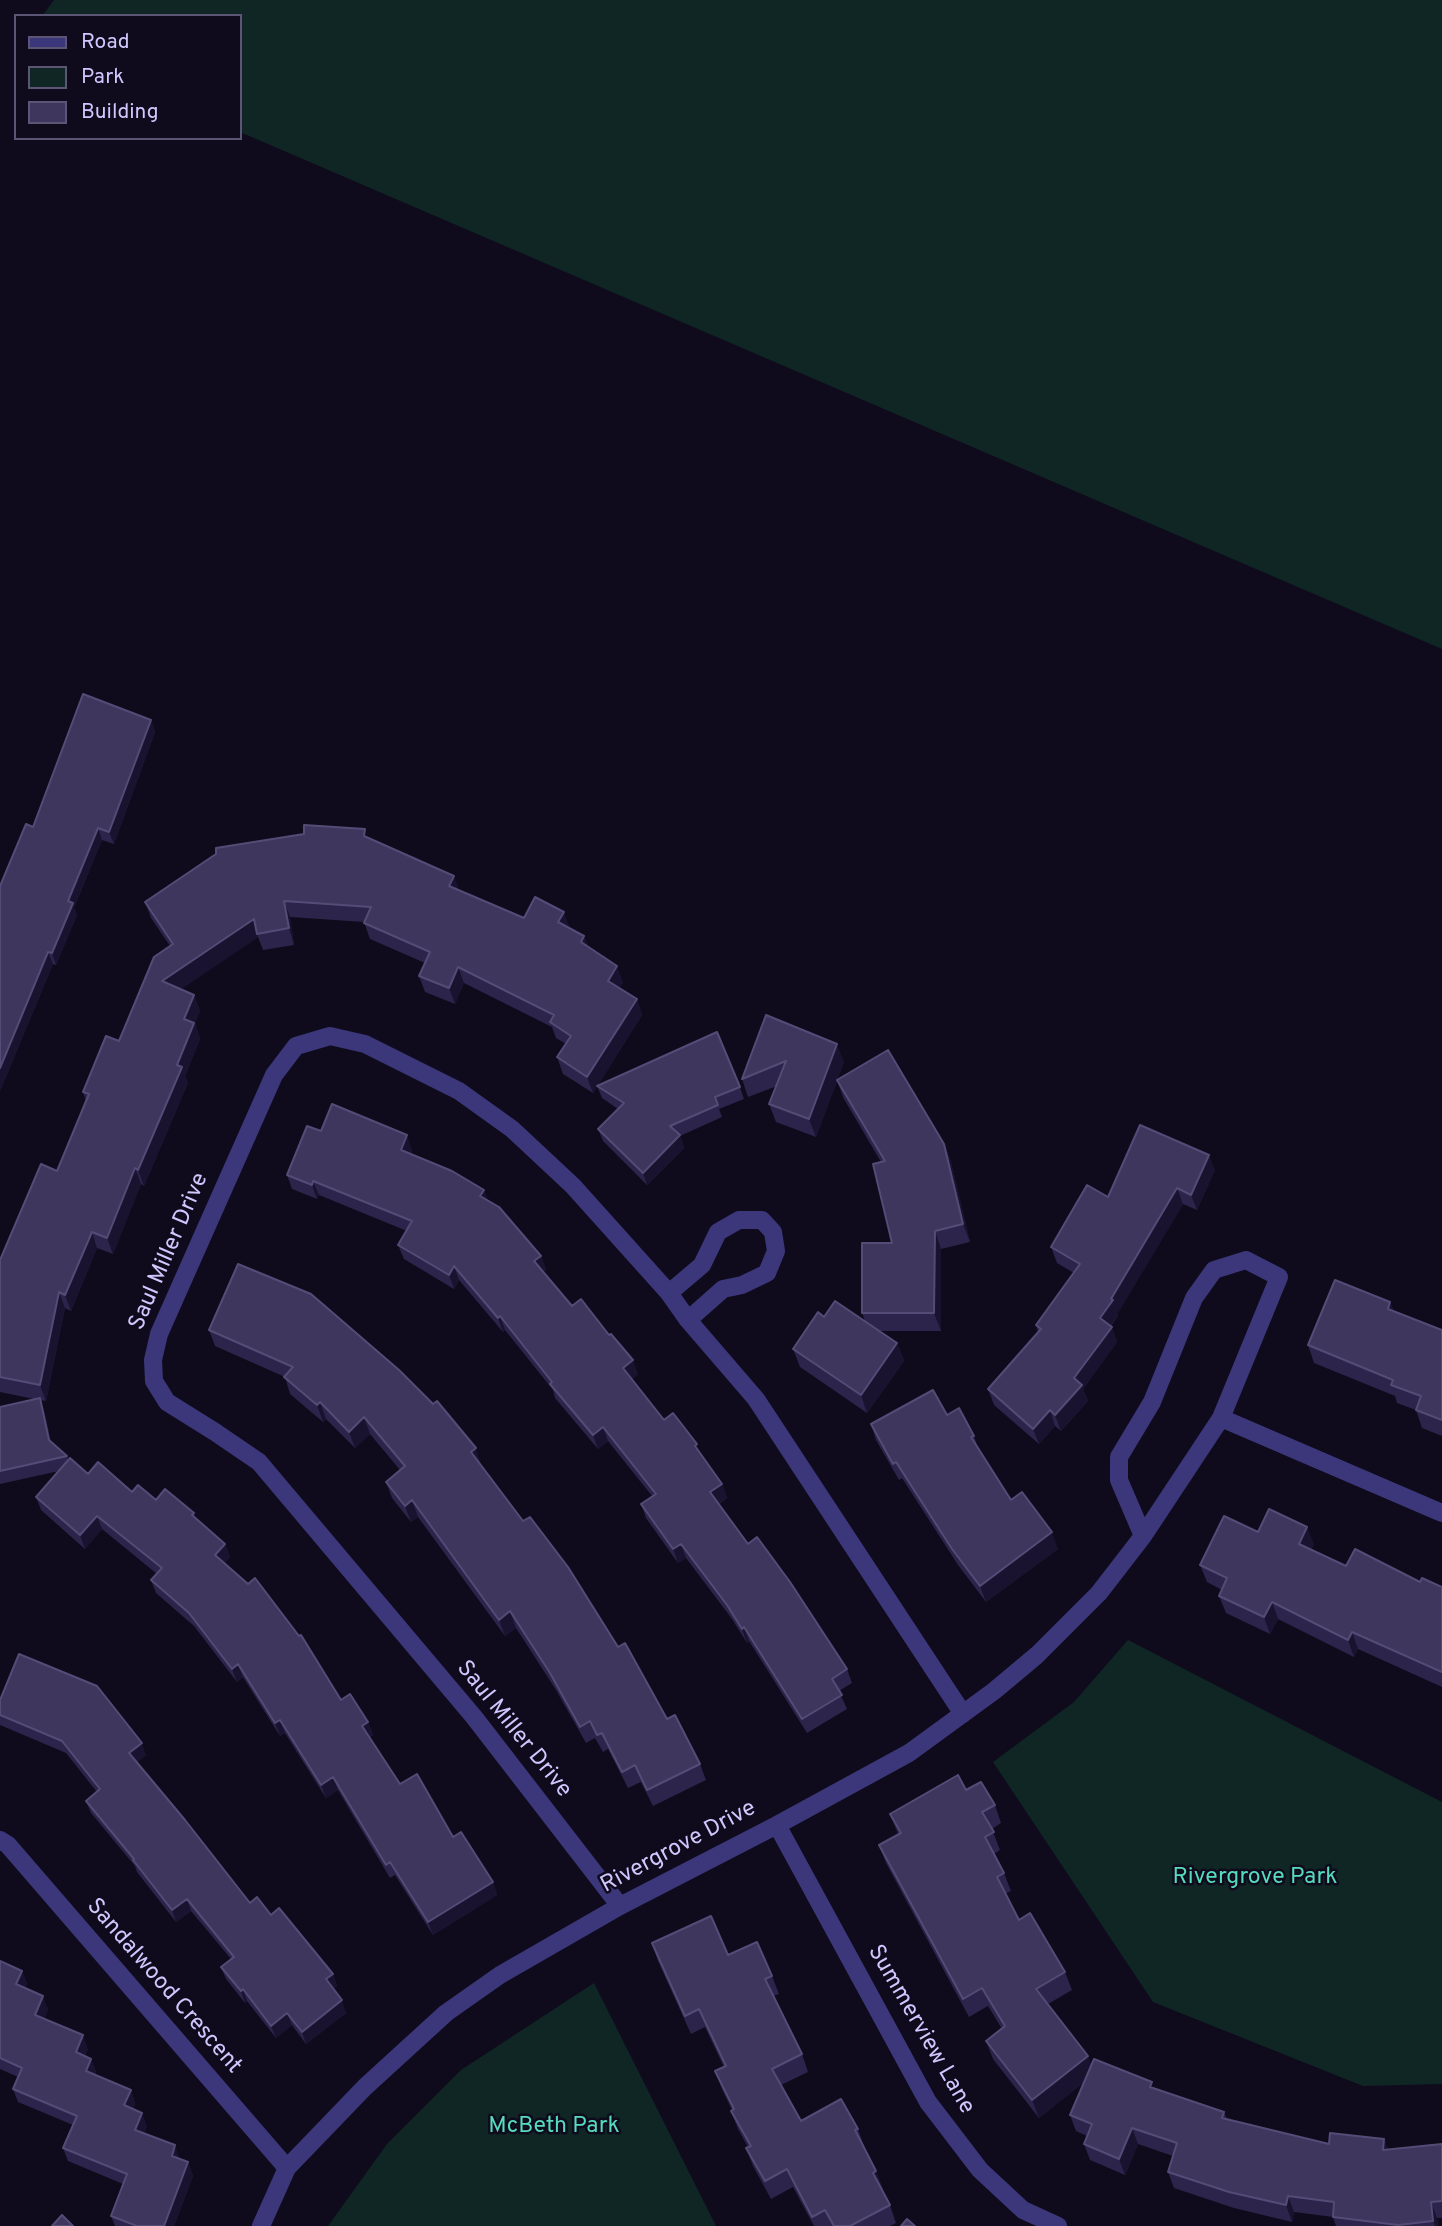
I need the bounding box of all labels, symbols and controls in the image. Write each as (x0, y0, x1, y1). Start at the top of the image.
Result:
legend (14, 14, 242, 140)
text: Road (81, 29, 130, 56)
text: Park (81, 64, 124, 91)
text: Building (81, 99, 159, 126)
street label: Saul Miller Drive (124, 1169, 216, 1335)
street label: Saul Miller Drive (449, 1656, 577, 1804)
street label: Rivergrove Drive (597, 1795, 761, 1901)
park label: Rivergrove Park (1173, 1864, 1337, 1892)
street label: Sandalwood Crescent (79, 1894, 247, 2080)
street label: Summerview Lane (860, 1940, 980, 2120)
park label: McBeth Park (488, 2113, 620, 2141)

